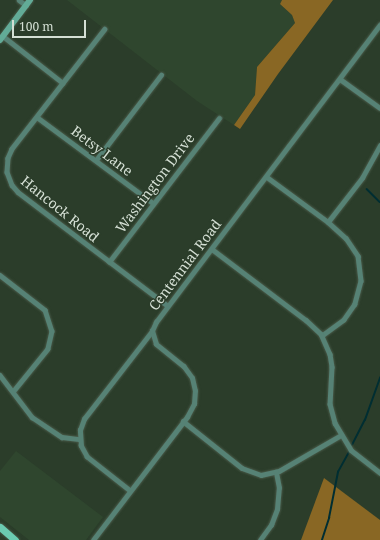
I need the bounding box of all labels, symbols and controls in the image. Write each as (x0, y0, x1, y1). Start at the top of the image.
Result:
scale bar (14, 12, 88, 38)
text: 100 m (19, 18, 54, 35)
street label: Betsy Lane (68, 122, 136, 180)
street label: Washington Drive (112, 130, 198, 236)
street label: Hancock Road (18, 172, 102, 246)
street label: Centennial Road (145, 216, 225, 314)

